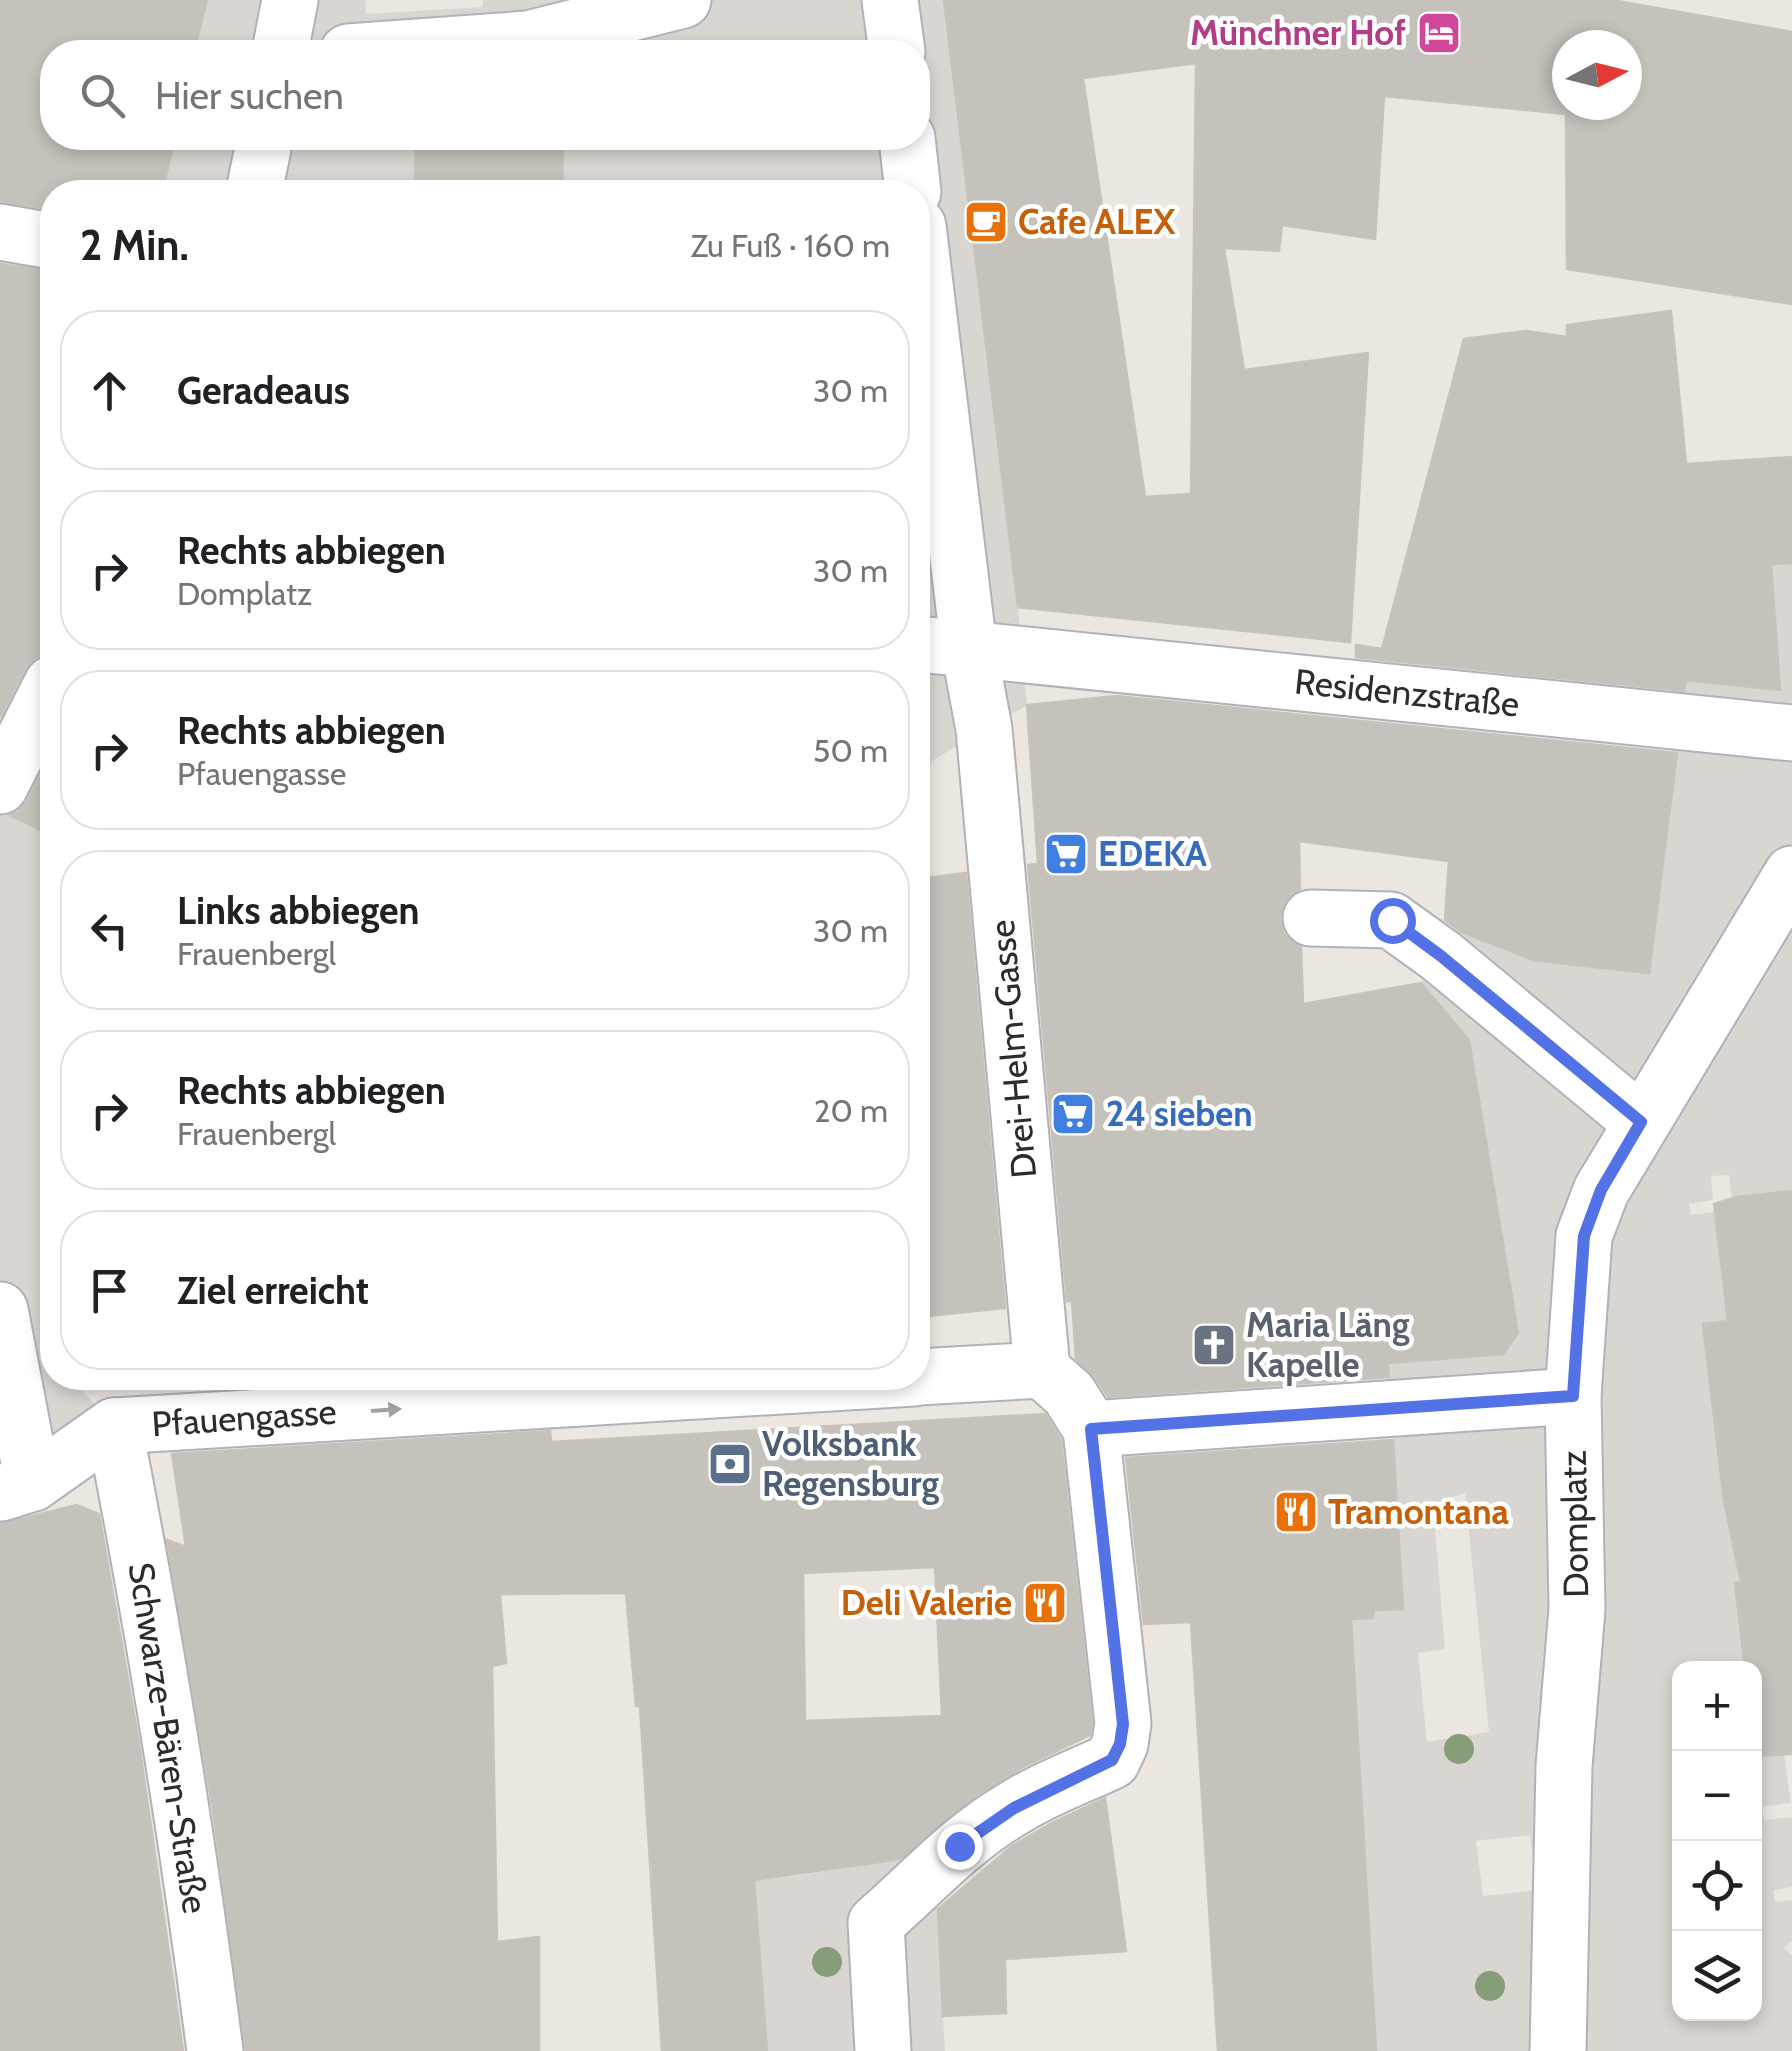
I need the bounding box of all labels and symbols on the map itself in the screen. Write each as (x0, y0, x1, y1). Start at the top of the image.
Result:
hotel icon: Münchner Hof (1416, 10, 1462, 56)
place label: Münchner Hof (1190, 11, 1406, 54)
north arrow (1552, 30, 1642, 120)
cafe icon: Cafe ALEX (963, 199, 1009, 245)
place label: Cafe ALEX (1018, 200, 1175, 243)
street label: Residenzstraße (1293, 659, 1521, 726)
supermarket icon: EDEKA (1043, 831, 1089, 877)
place label: EDEKA (1098, 832, 1207, 875)
route start (1370, 898, 1416, 944)
street label: Drei-Helm-Gasse (980, 918, 1045, 1180)
supermarket icon: 24 sieben (1050, 1091, 1096, 1137)
place label: 24 sieben (1106, 1092, 1253, 1135)
place label: Maria Läng Kapelle (1246, 1303, 1410, 1386)
church icon: Maria Läng Kapelle (1191, 1322, 1237, 1368)
street label: Pfauengasse (150, 1390, 338, 1445)
one-way arrow (370, 1402, 402, 1418)
place label: Volksbank Regensburg (762, 1422, 940, 1505)
bank icon: Volksbank Regensburg (707, 1441, 753, 1487)
street label: Domplatz (1552, 1450, 1597, 1598)
restaurant icon: Tramontana (1273, 1489, 1319, 1535)
place label: Tramontana (1328, 1490, 1510, 1533)
street label: Schwarze-Bären-Straße (120, 1560, 217, 1916)
restaurant icon: Deli Valerie (1022, 1580, 1068, 1626)
place label: Deli Valerie (841, 1581, 1012, 1624)
route end (937, 1824, 983, 1870)

